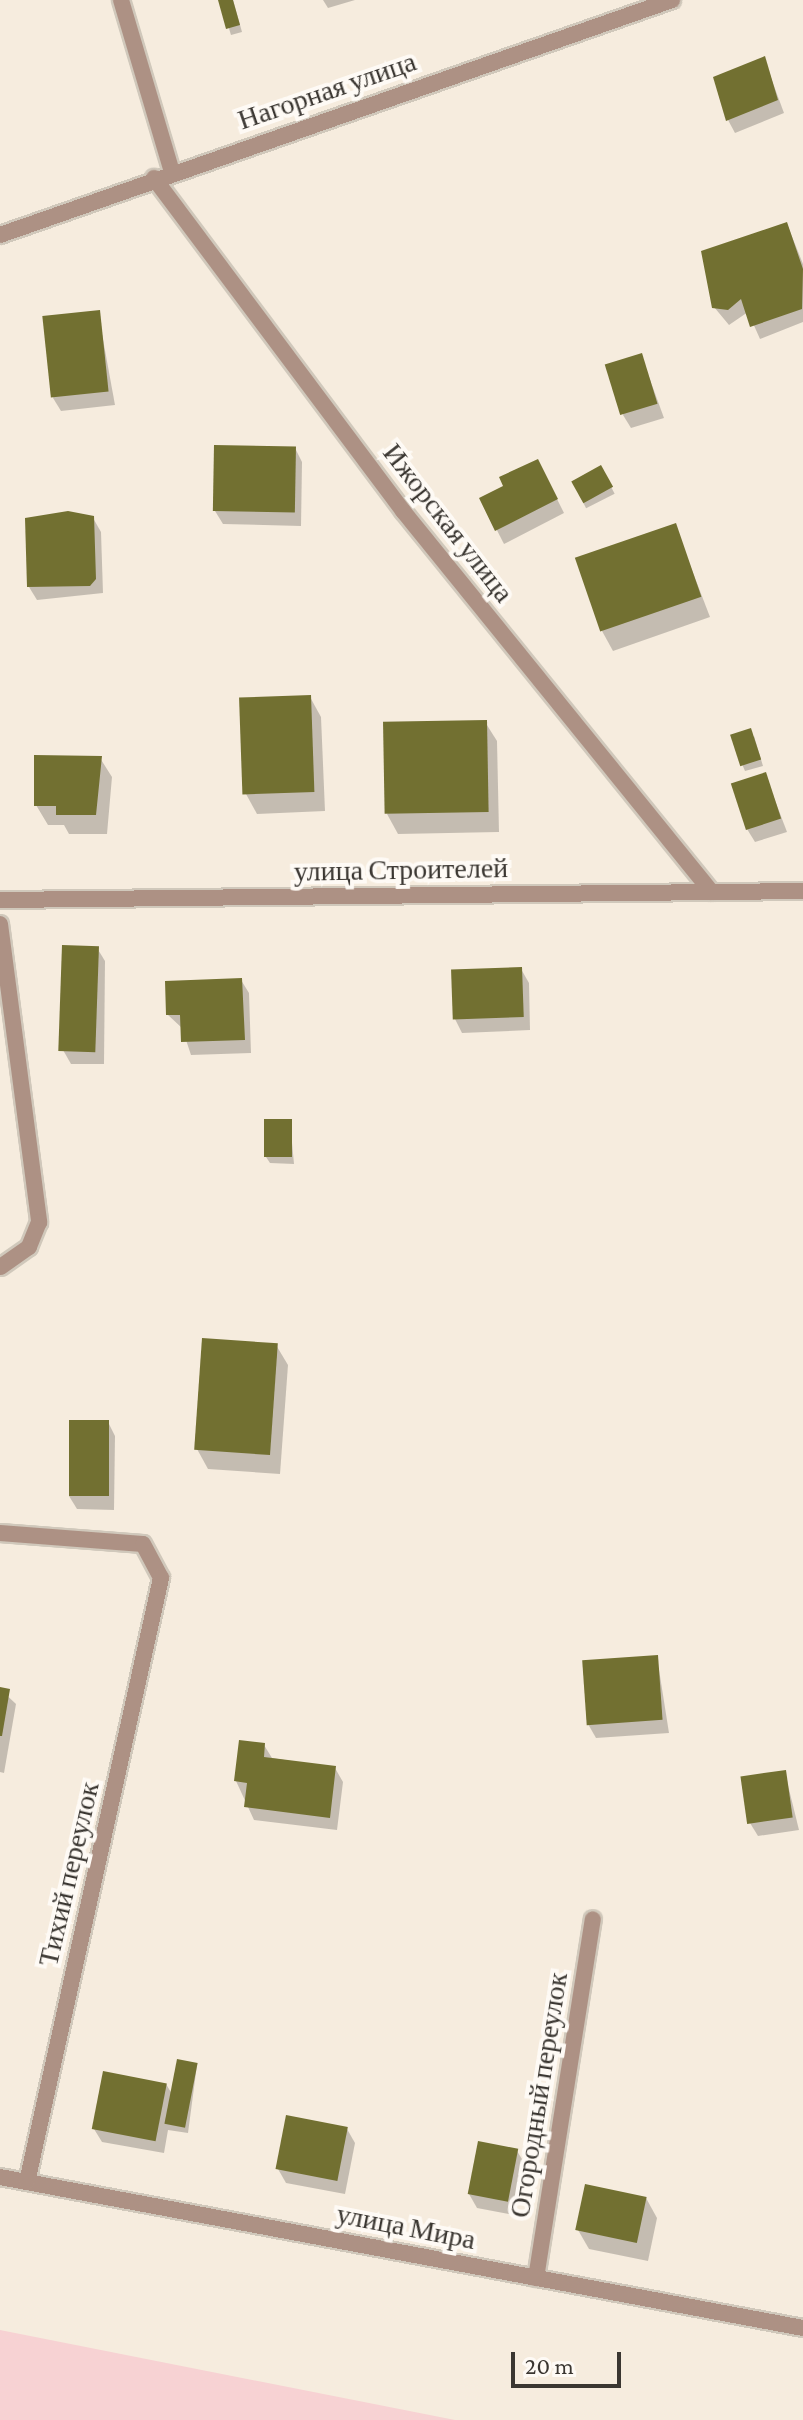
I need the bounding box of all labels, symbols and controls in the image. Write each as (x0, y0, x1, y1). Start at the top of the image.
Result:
street label: Нагорная улица (234, 45, 420, 137)
street label: Ижорская улица (376, 437, 520, 609)
street label: улица Строителей (294, 851, 508, 889)
street label: Тихий переулок (31, 1779, 107, 1969)
street label: Огородный переулок (503, 1970, 575, 2220)
street label: улица Мира (334, 2197, 478, 2257)
scale bar (515, 2336, 625, 2386)
text: 20 m (525, 2352, 574, 2379)

